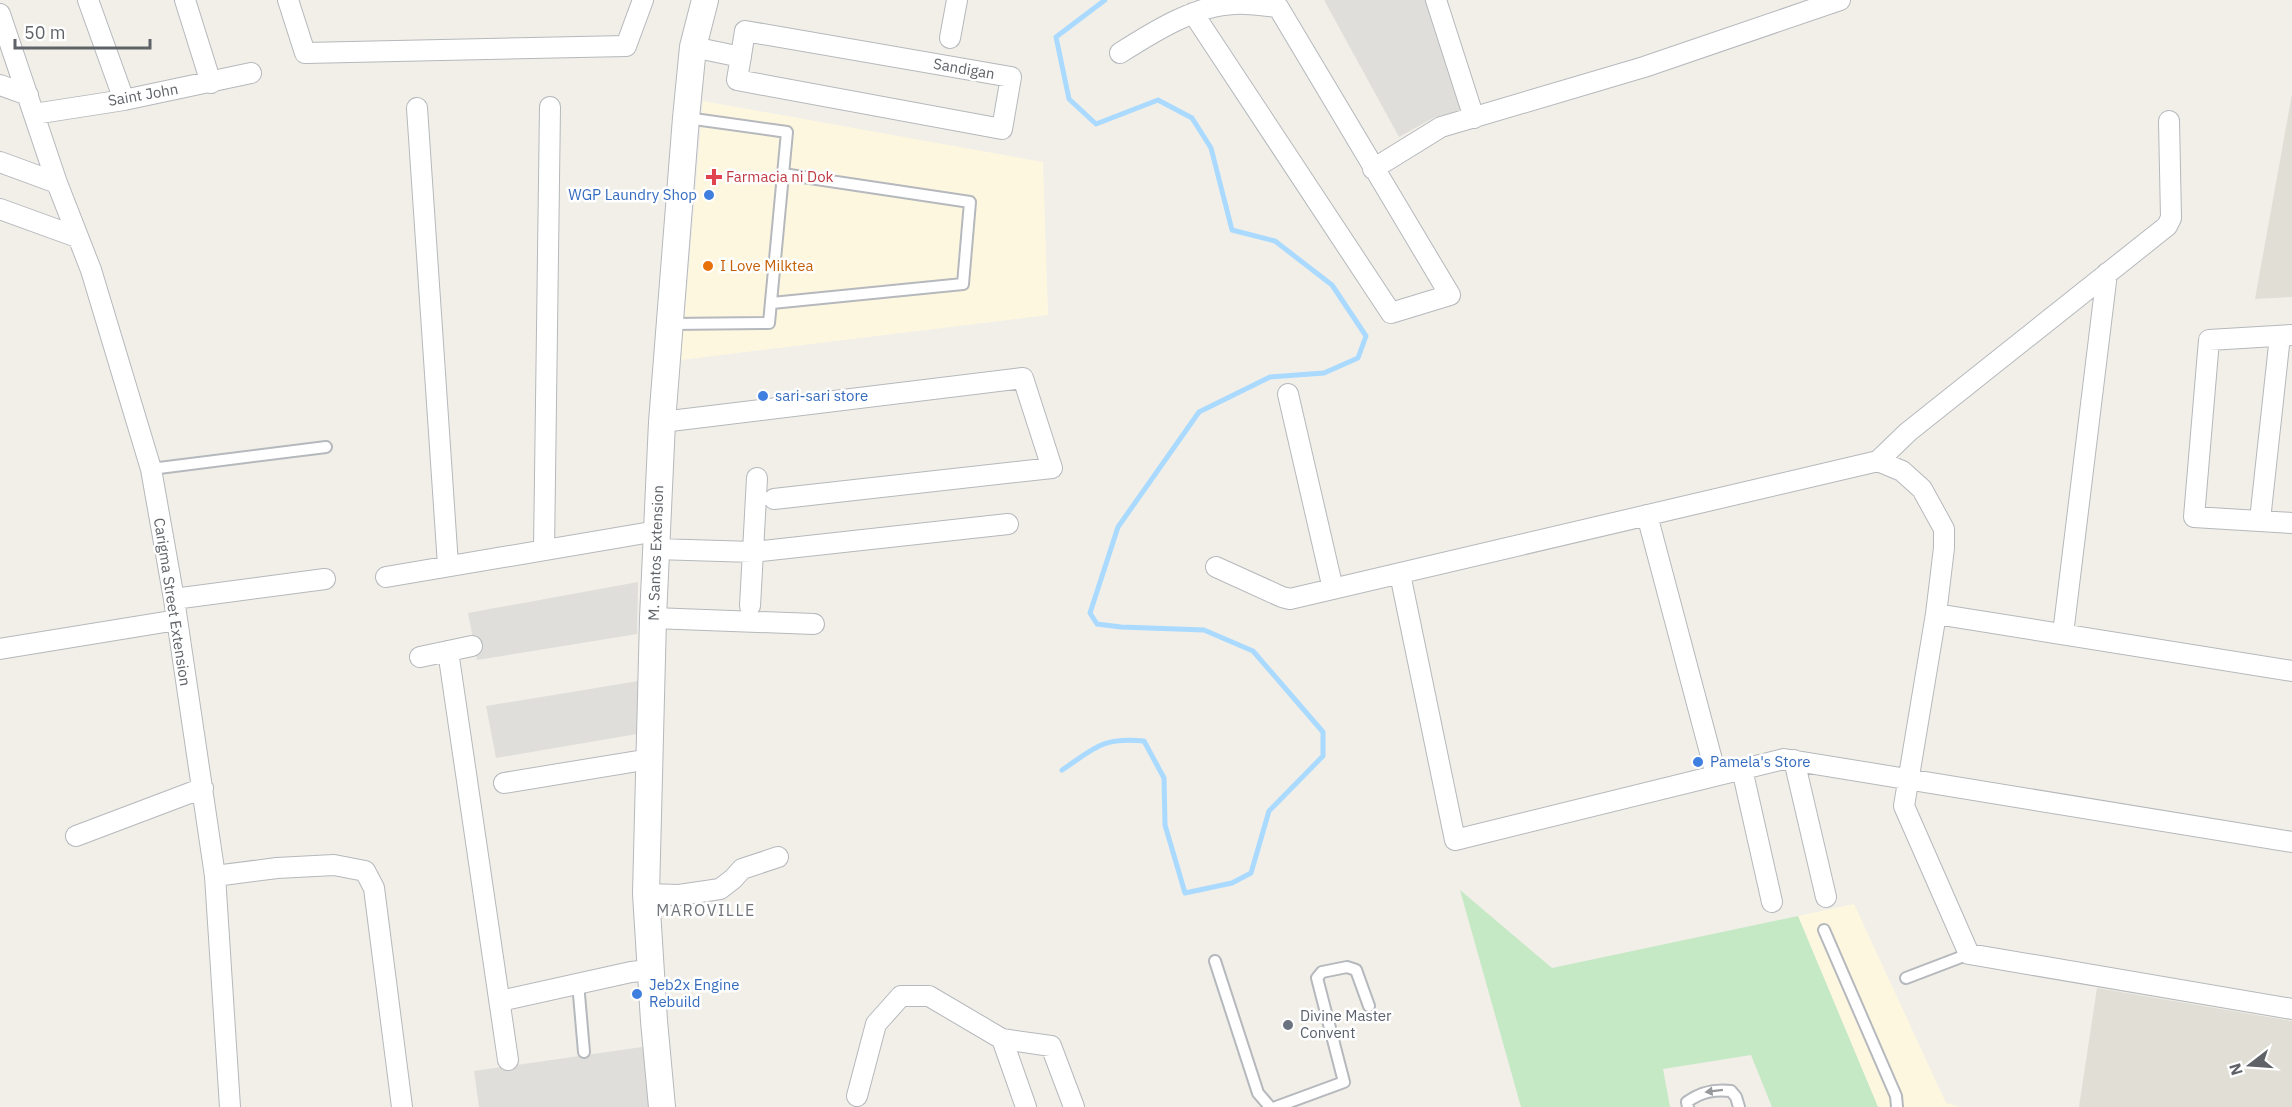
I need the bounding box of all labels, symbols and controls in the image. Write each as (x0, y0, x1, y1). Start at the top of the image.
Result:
scale bar (15, 12, 150, 50)
text: 50 m (24, 21, 66, 44)
street label: Sandigan (932, 54, 996, 83)
street label: Saint John (106, 79, 179, 110)
place label: Farmacia ni Dok (726, 167, 834, 186)
marker: Farmacia ni Dok (707, 170, 721, 184)
place label: WGP Laundry Shop (568, 185, 697, 204)
marker: WGP Laundry Shop (702, 188, 716, 202)
place label: I Love Milktea (720, 256, 813, 275)
marker: I Love Milktea (701, 259, 715, 273)
place label: sari-sari store (775, 386, 868, 405)
marker: sari-sari store (756, 389, 770, 403)
street label: M. Santos Extension (644, 485, 667, 621)
street label: Carigma Street Extension (150, 516, 195, 687)
place label: Pamela's Store (1710, 752, 1811, 771)
marker: Pamela's Store (1691, 755, 1705, 769)
district label: MAROVILLE (656, 900, 756, 920)
place label: Jeb2x Engine Rebuild (649, 975, 739, 1011)
marker: Jeb2x Engine Rebuild (630, 987, 644, 1001)
place label: Divine Master Convent (1300, 1006, 1392, 1042)
marker: Divine Master Convent (1281, 1018, 1295, 1032)
north arrow (2220, 1035, 2280, 1095)
text: N (2224, 1061, 2247, 1078)
one-way arrow (1705, 1086, 1724, 1096)

